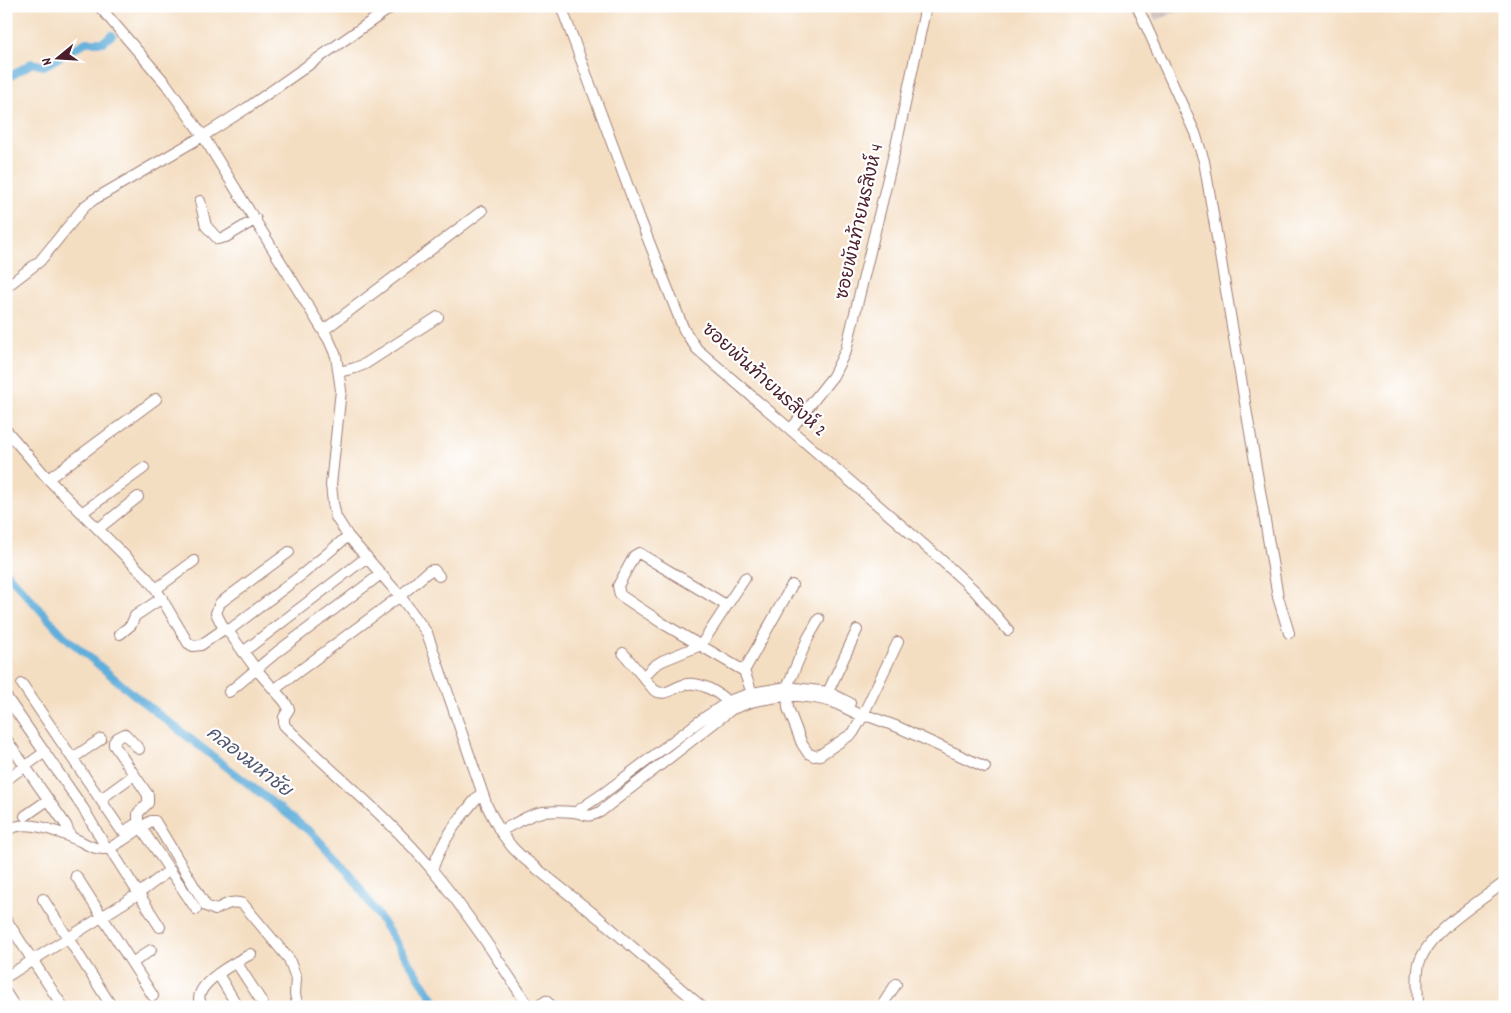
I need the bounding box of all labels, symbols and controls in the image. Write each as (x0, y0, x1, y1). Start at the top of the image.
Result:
north arrow (32, 32, 82, 82)
text: N (37, 55, 58, 68)
street label: ซอยพันท้ายนรสิงห์ 4 (828, 141, 891, 303)
street label: ซอยพันท้ายนรสิงห์ 2 (695, 316, 833, 444)
water label: คลองมหาชัย (200, 721, 298, 806)

